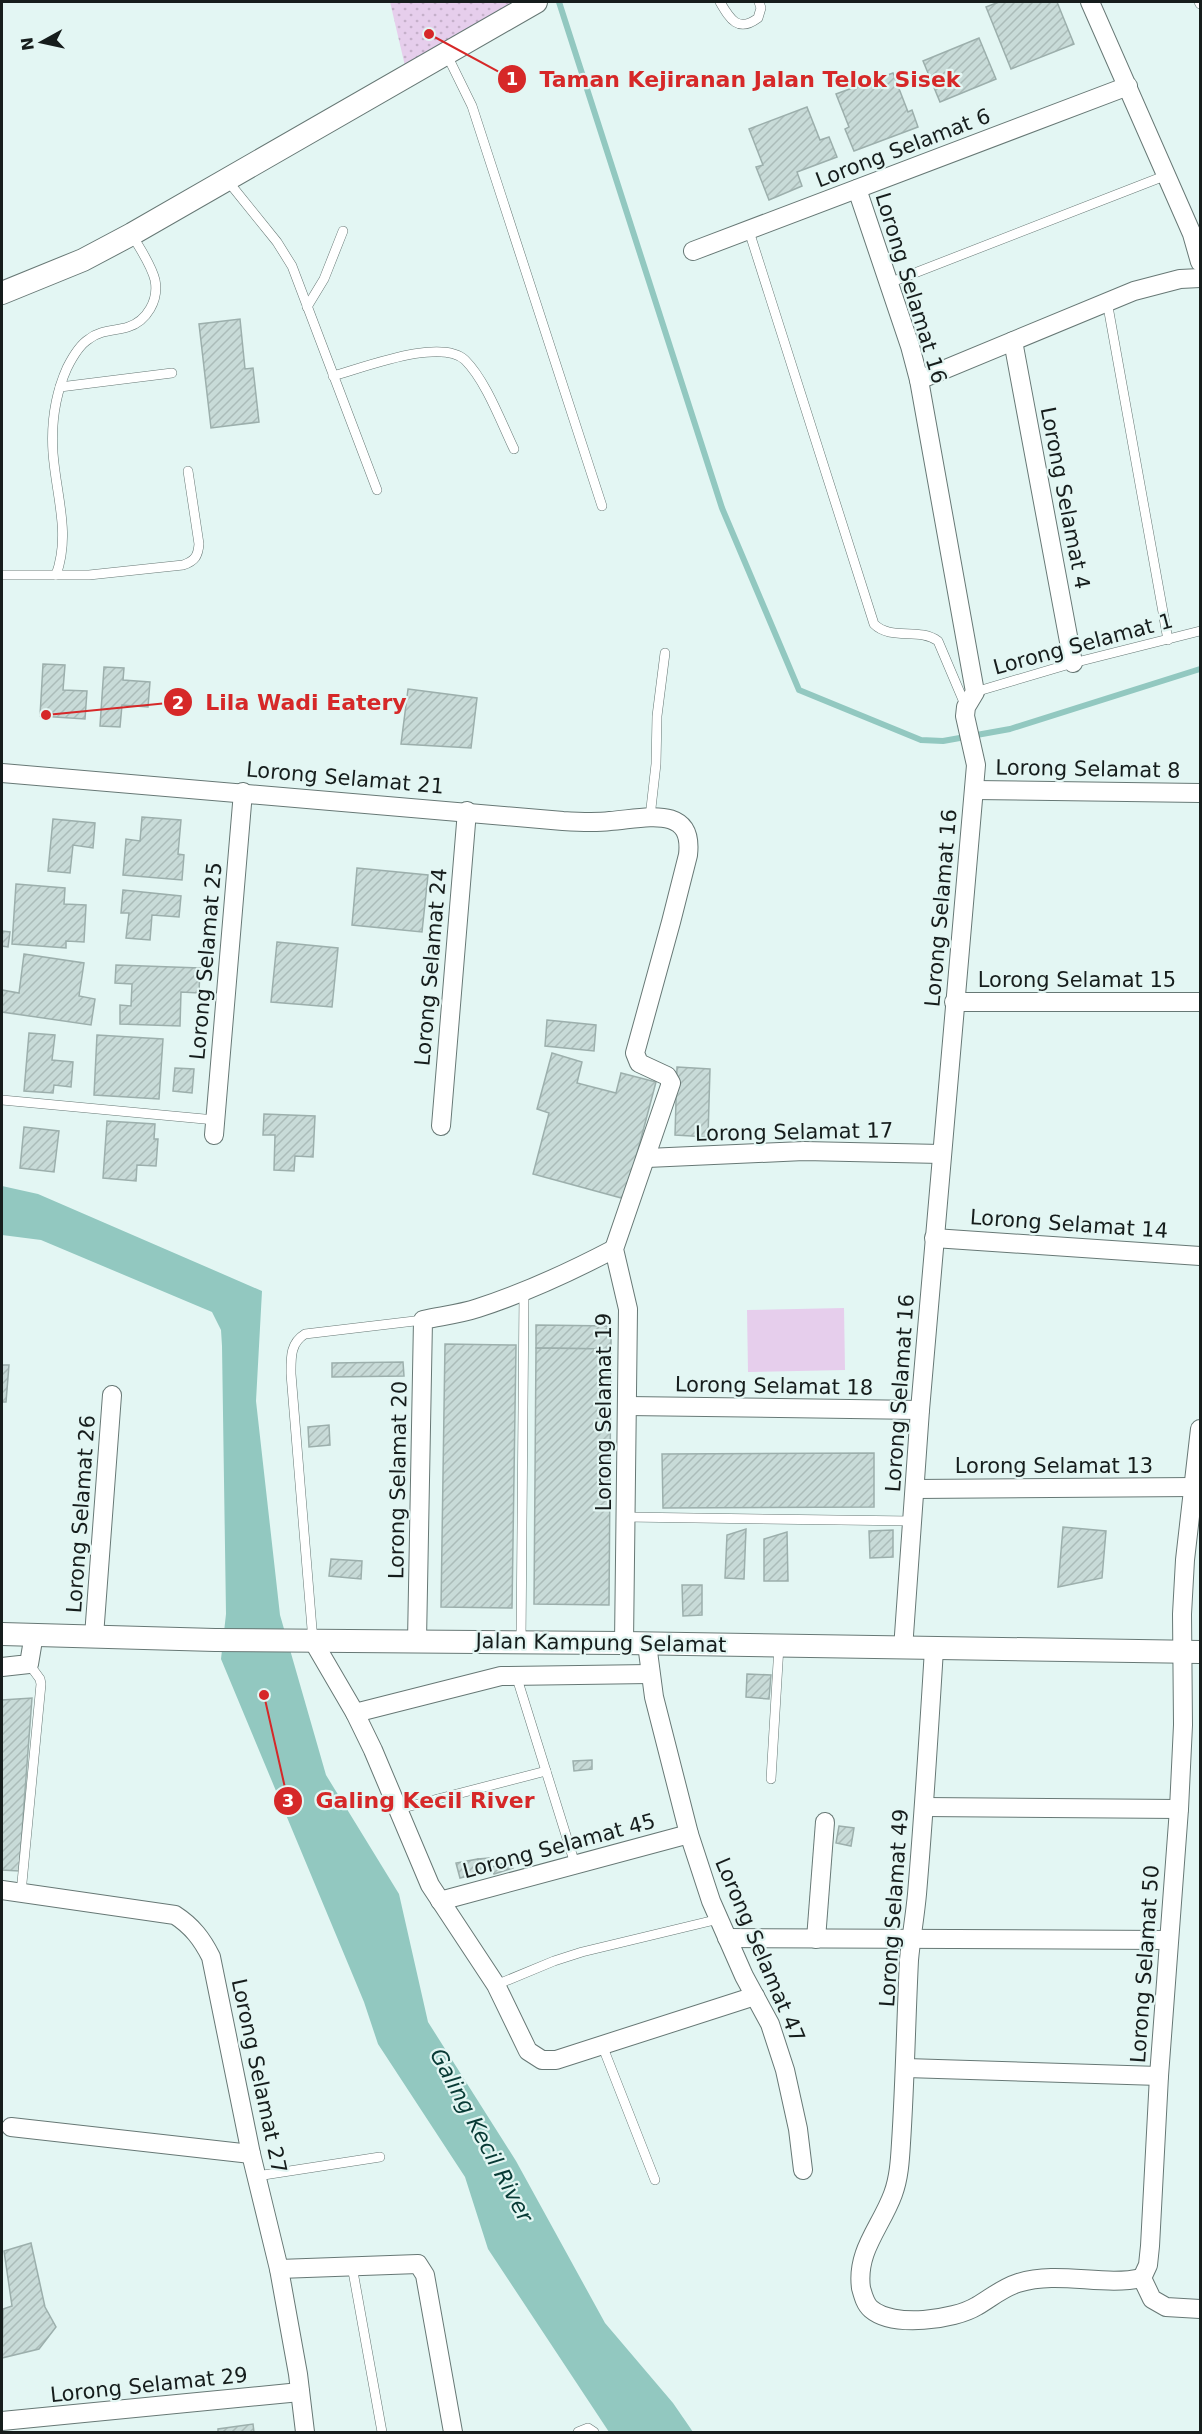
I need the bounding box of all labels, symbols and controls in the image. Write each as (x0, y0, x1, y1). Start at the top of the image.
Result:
north arrow (12, 12, 72, 72)
text: N (17, 36, 38, 52)
callout: Taman Kejiranan Jalan Telok Sisek (497, 59, 972, 99)
text: Taman Kejiranan Jalan Telok Sisek (539, 67, 962, 92)
text: 1 (506, 68, 518, 89)
street label: Lorong Selamat 6 (812, 104, 994, 192)
street label: Lorong Selamat 16 (871, 190, 951, 386)
street label: Lorong Selamat 4 (1036, 405, 1094, 591)
street label: Lorong Selamat 1 (991, 608, 1175, 680)
callout: Lila Wadi Eatery (163, 682, 419, 722)
text: Lila Wadi Eatery (205, 690, 407, 715)
text: 2 (172, 692, 184, 713)
street label: Lorong Selamat 8 (995, 755, 1181, 783)
street label: Lorong Selamat 21 (245, 757, 445, 799)
street label: Lorong Selamat 16 (920, 808, 962, 1008)
street label: Lorong Selamat 25 (185, 861, 227, 1061)
street label: Lorong Selamat 24 (410, 867, 452, 1067)
street label: Lorong Selamat 15 (978, 968, 1176, 992)
street label: Lorong Selamat 17 (695, 1118, 893, 1146)
street label: Lorong Selamat 14 (969, 1205, 1169, 1243)
street label: Lorong Selamat 16 (881, 1293, 919, 1493)
street label: Lorong Selamat 19 (592, 1313, 616, 1511)
street label: Lorong Selamat 18 (675, 1372, 873, 1400)
street label: Lorong Selamat 20 (384, 1381, 412, 1579)
street label: Lorong Selamat 26 (62, 1414, 100, 1614)
street label: Lorong Selamat 13 (955, 1454, 1153, 1478)
street label: Jalan Kampung Selamat (473, 1629, 727, 1657)
callout: Galing Kecil River (273, 1781, 546, 1821)
text: Galing Kecil River (315, 1788, 535, 1813)
text: 3 (282, 1790, 294, 1811)
street label: Lorong Selamat 49 (875, 1808, 913, 2008)
street label: Lorong Selamat 45 (460, 1809, 658, 1883)
street label: Lorong Selamat 47 (710, 1854, 810, 2046)
street label: Lorong Selamat 50 (1126, 1864, 1164, 2064)
street label: Lorong Selamat 27 (227, 1976, 291, 2176)
water label: Galing Kecil River (425, 2044, 539, 2228)
street label: Lorong Selamat 29 (49, 2363, 249, 2407)

